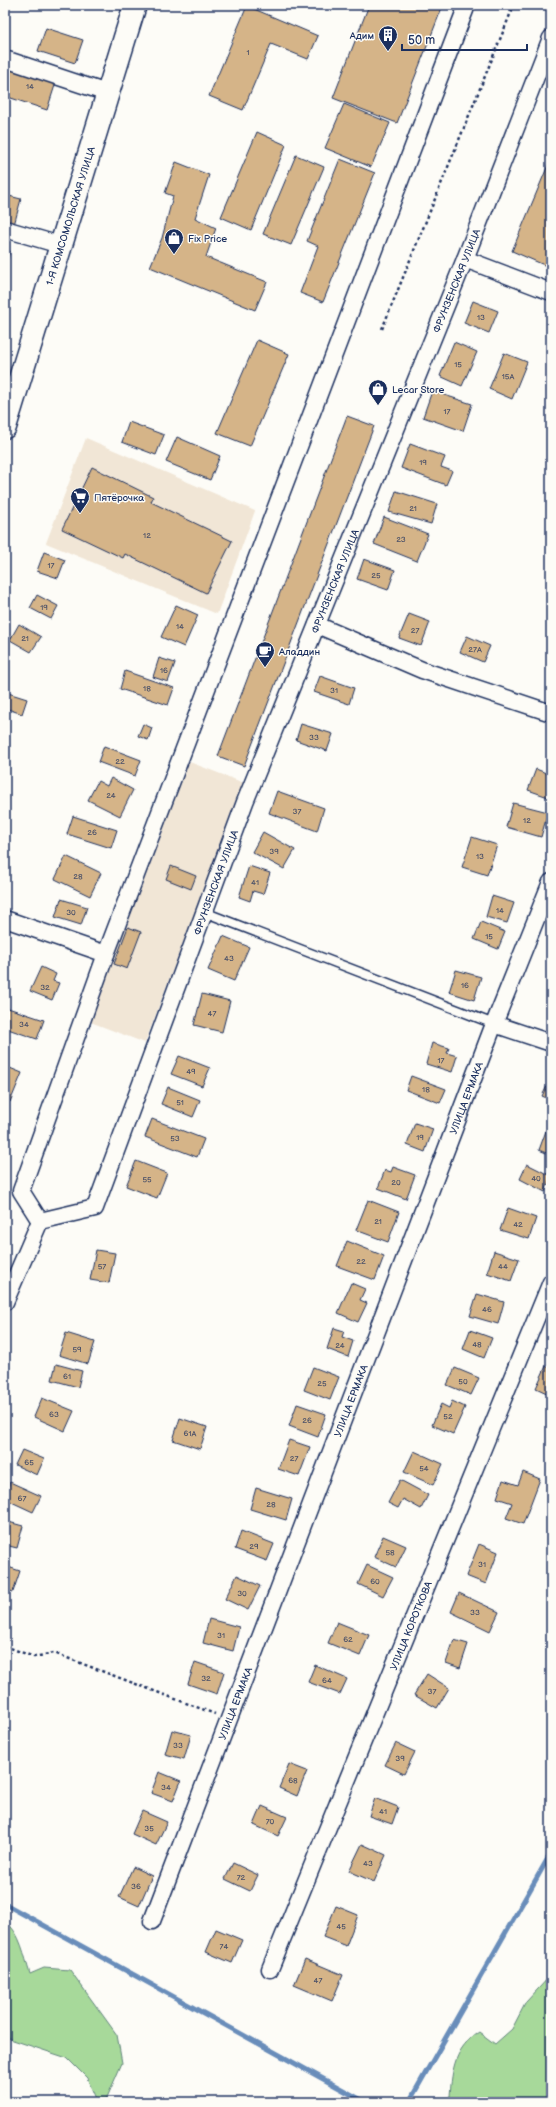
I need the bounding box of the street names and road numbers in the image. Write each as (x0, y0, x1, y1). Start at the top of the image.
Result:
street label: 1-Я КОМСОМОЛЬСКАЯ УЛИЦА (44, 144, 98, 287)
street label: ФРУНЗЕНСКАЯ УЛИЦА (431, 227, 483, 335)
street label: ФРУНЗЕНСКАЯ УЛИЦА (309, 527, 362, 635)
street label: ФРУНЗЕНСКАЯ УЛИЦА (191, 828, 241, 937)
street label: УЛИЦА ЕРМАКА (448, 1059, 486, 1136)
street label: УЛИЦА ЕРМАКА (332, 1362, 371, 1439)
street label: УЛИЦА КОРОТКОВА (388, 1579, 435, 1672)
street label: УЛИЦА ЕРМАКА (217, 1665, 256, 1742)

